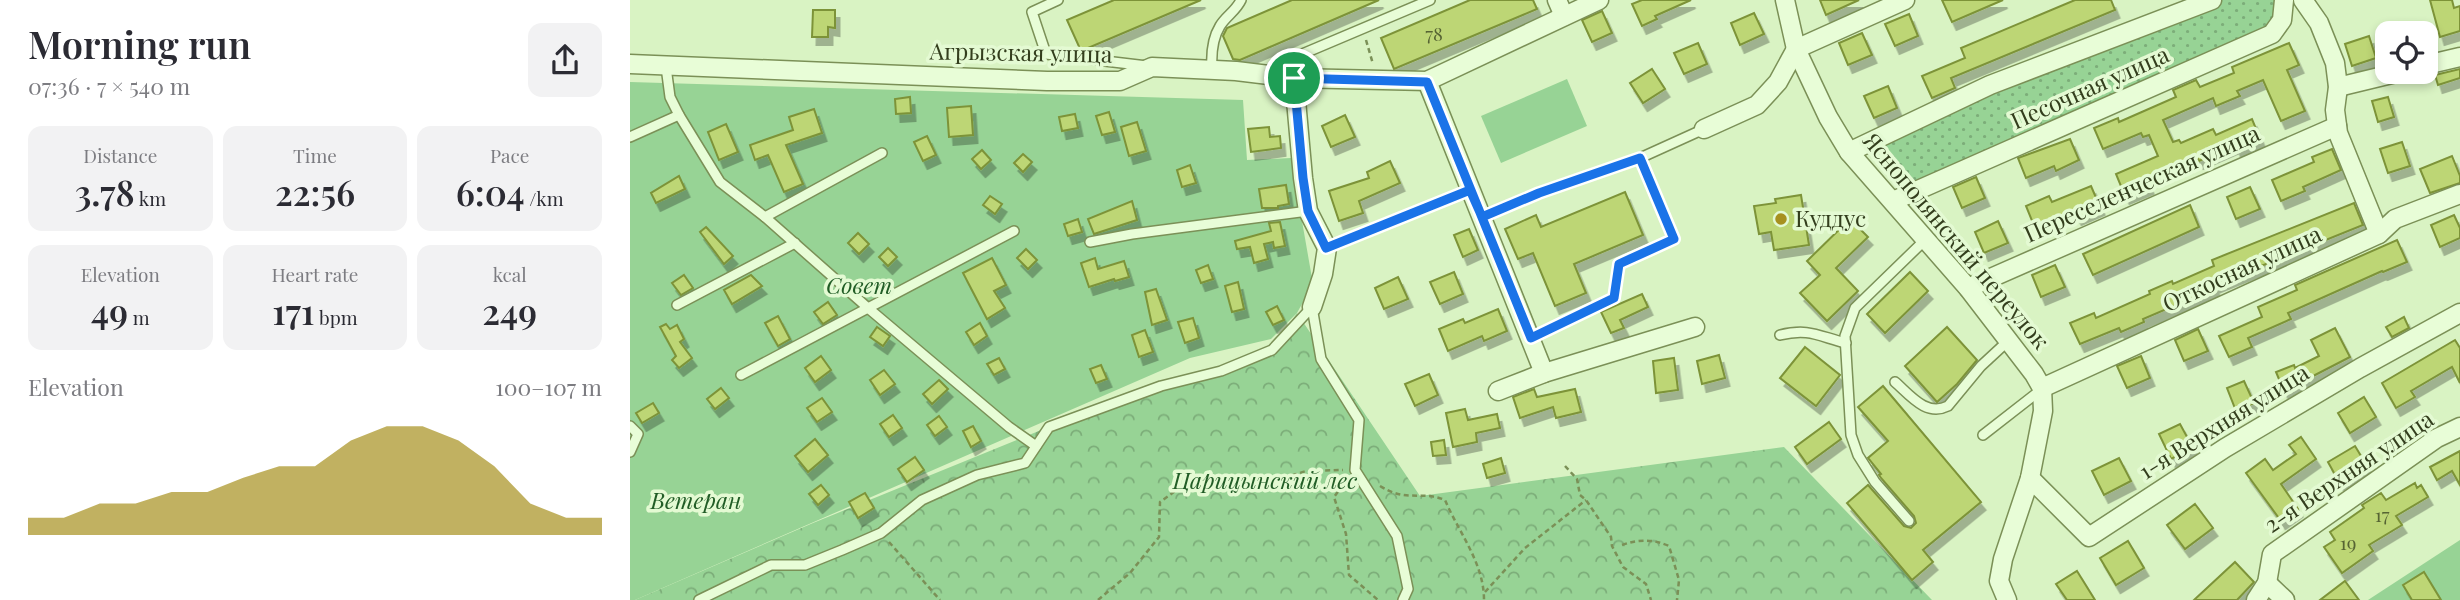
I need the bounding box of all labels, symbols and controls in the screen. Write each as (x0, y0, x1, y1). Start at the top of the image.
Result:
text: Morning run (28, 18, 251, 69)
house number: 78 (1425, 20, 1443, 46)
map controls (2375, 21, 2438, 84)
button: locate (2375, 21, 2438, 84)
button: share (528, 23, 602, 97)
street label: Агрызская улица (928, 34, 1113, 69)
street label: Песочная улица (2005, 38, 2174, 135)
pin (1264, 48, 1324, 108)
icon: arrive (1275, 59, 1313, 97)
text: 07:36 · 7 × 540 m (28, 70, 190, 101)
street label: Переселенческая улица (2019, 116, 2265, 249)
street label: Яснополянский переулок (1857, 124, 2057, 355)
text: Distance (83, 142, 157, 168)
text: Time (293, 142, 337, 168)
text: Pace (490, 142, 529, 168)
text: 3.78 (75, 168, 135, 215)
text: 22:56 (275, 168, 355, 215)
text: 6:04 (456, 168, 525, 215)
text: km (135, 185, 166, 211)
text: /km (525, 185, 564, 211)
place label: Куддус (1795, 202, 1866, 233)
marker: Куддус (1773, 211, 1789, 227)
street label: Откосная улица (2157, 217, 2326, 318)
text: Elevation (81, 261, 160, 287)
text: Heart rate (272, 261, 358, 287)
text: kcal (493, 261, 527, 287)
park label: Совет (826, 269, 892, 300)
text: 49 (91, 287, 128, 334)
text: 171 (272, 287, 314, 334)
text: 249 (482, 287, 537, 334)
text: m (128, 304, 150, 330)
text: bpm (314, 304, 358, 330)
street label: 1-я Верхняя улица (2132, 356, 2315, 486)
text: Elevation (28, 371, 124, 402)
text: 100–107 m (495, 371, 602, 402)
street label: 2-я Верхняя улица (2257, 402, 2439, 539)
park label: Царицынский лес (1172, 464, 1357, 495)
park label: Ветеран (649, 484, 742, 515)
house number: 17 (2375, 501, 2390, 527)
house number: 19 (2340, 529, 2356, 555)

